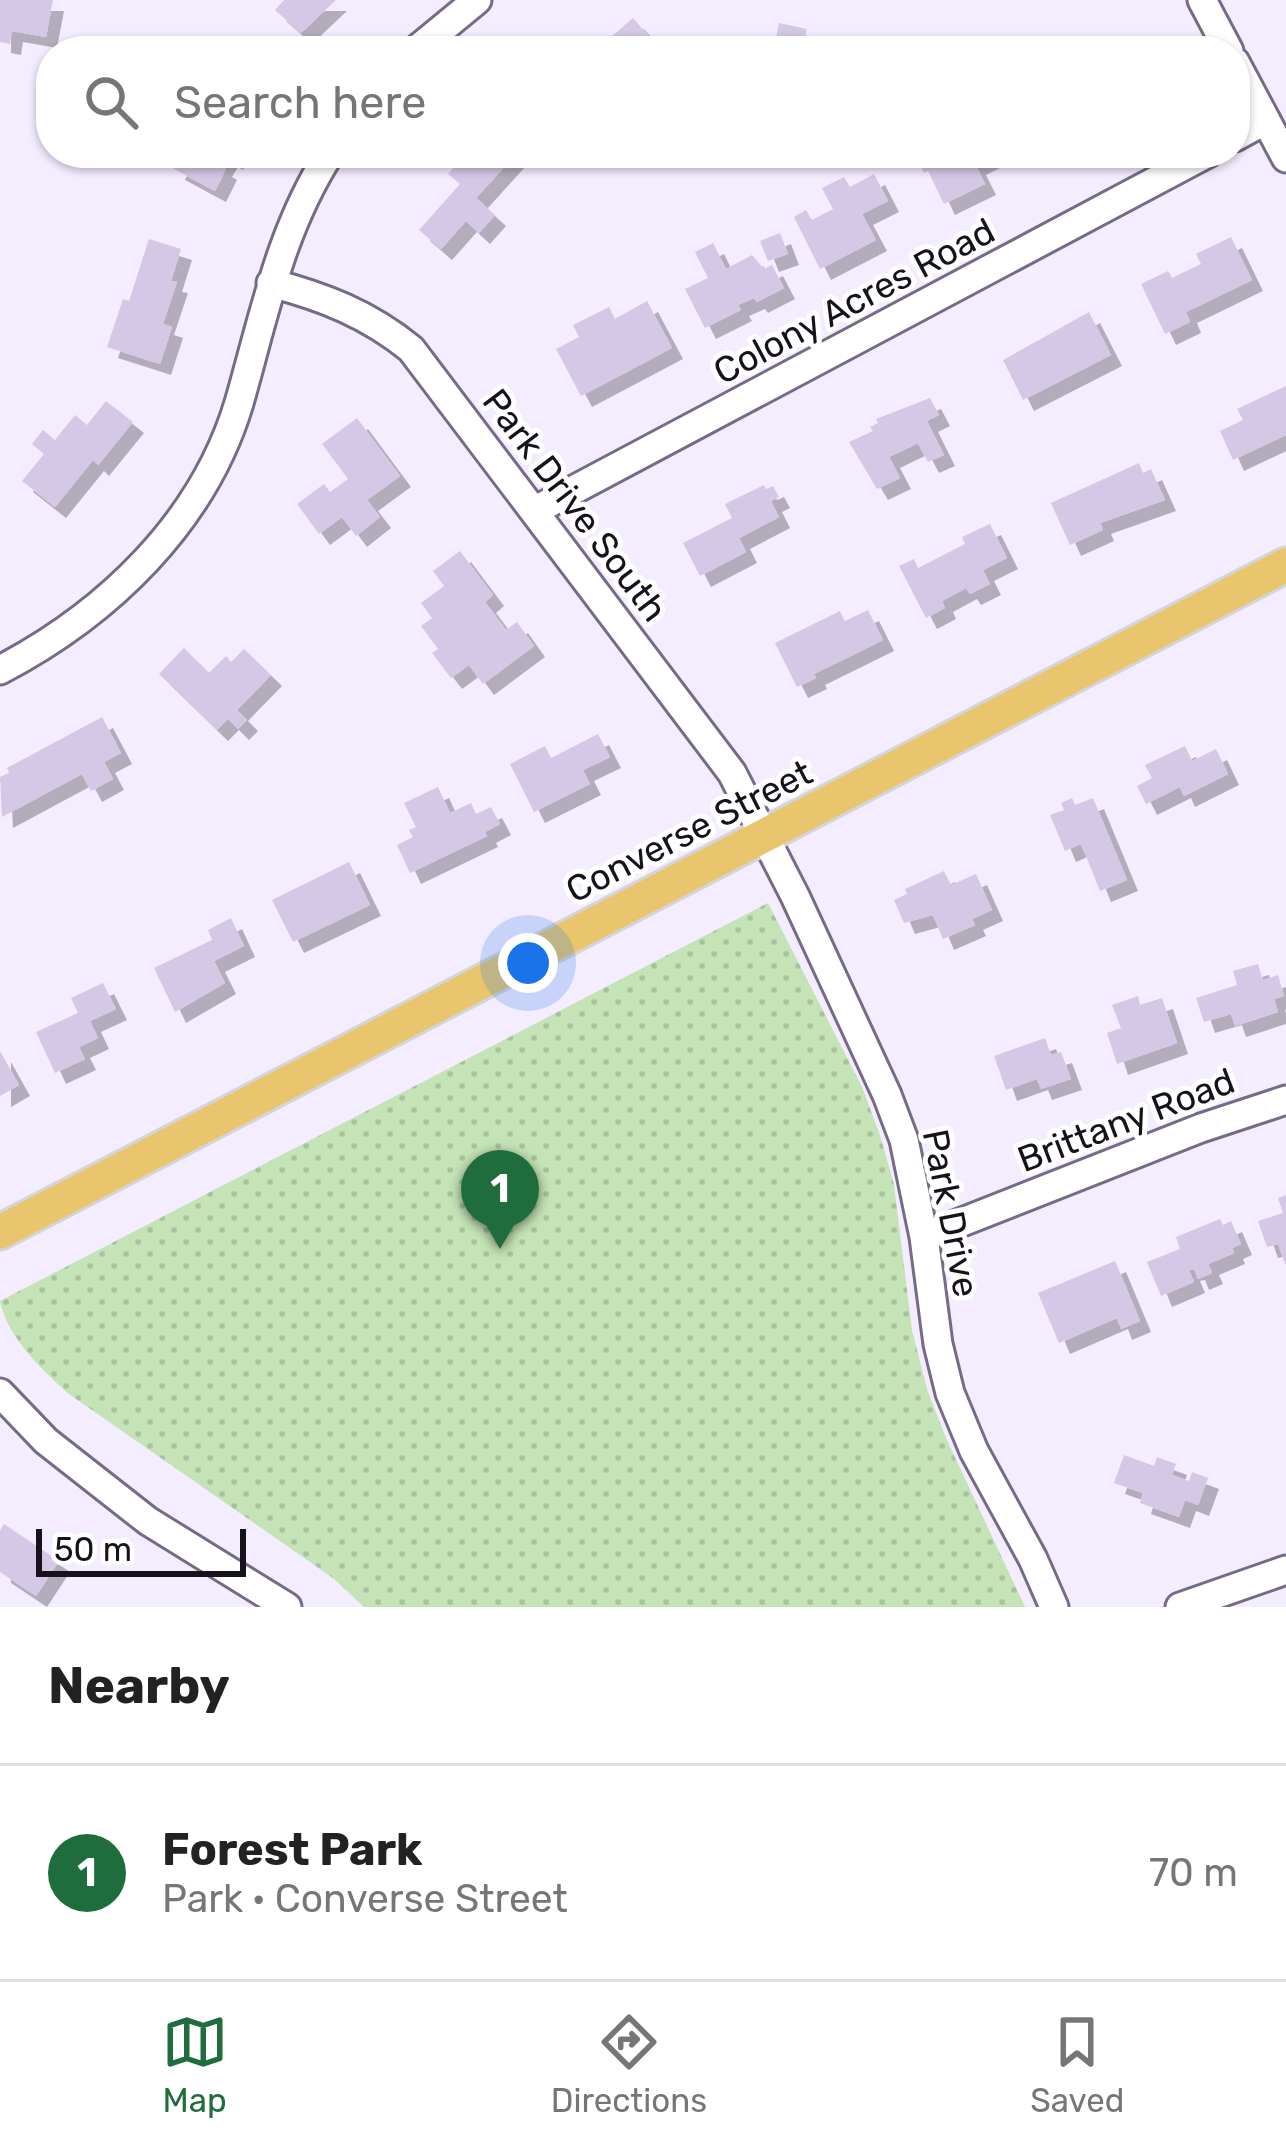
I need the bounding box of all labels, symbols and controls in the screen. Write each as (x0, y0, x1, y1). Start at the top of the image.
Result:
search box (36, 36, 1250, 168)
icon: search (78, 69, 144, 135)
text: Search here (174, 76, 426, 129)
street label: Colony Acres Road (706, 209, 1002, 393)
street label: Park Drive South (474, 380, 676, 630)
street label: Converse Street (559, 750, 819, 912)
your location (498, 933, 558, 993)
street label: Brittany Road (1012, 1059, 1240, 1181)
street label: Park Drive (914, 1125, 988, 1301)
pin: 1 (461, 1150, 539, 1249)
scale bar (36, 1523, 246, 1576)
text: 50 m (54, 1530, 132, 1569)
text: Nearby (48, 1655, 230, 1716)
text: Forest Park (162, 1823, 422, 1876)
text: 1 (77, 1850, 97, 1896)
text: 70 m (1149, 1850, 1238, 1896)
text: Park · Converse Street (162, 1876, 568, 1922)
tab: Map (162, 2009, 228, 2120)
tab: Directions (551, 2009, 707, 2120)
tab: Saved (1030, 2009, 1124, 2120)

